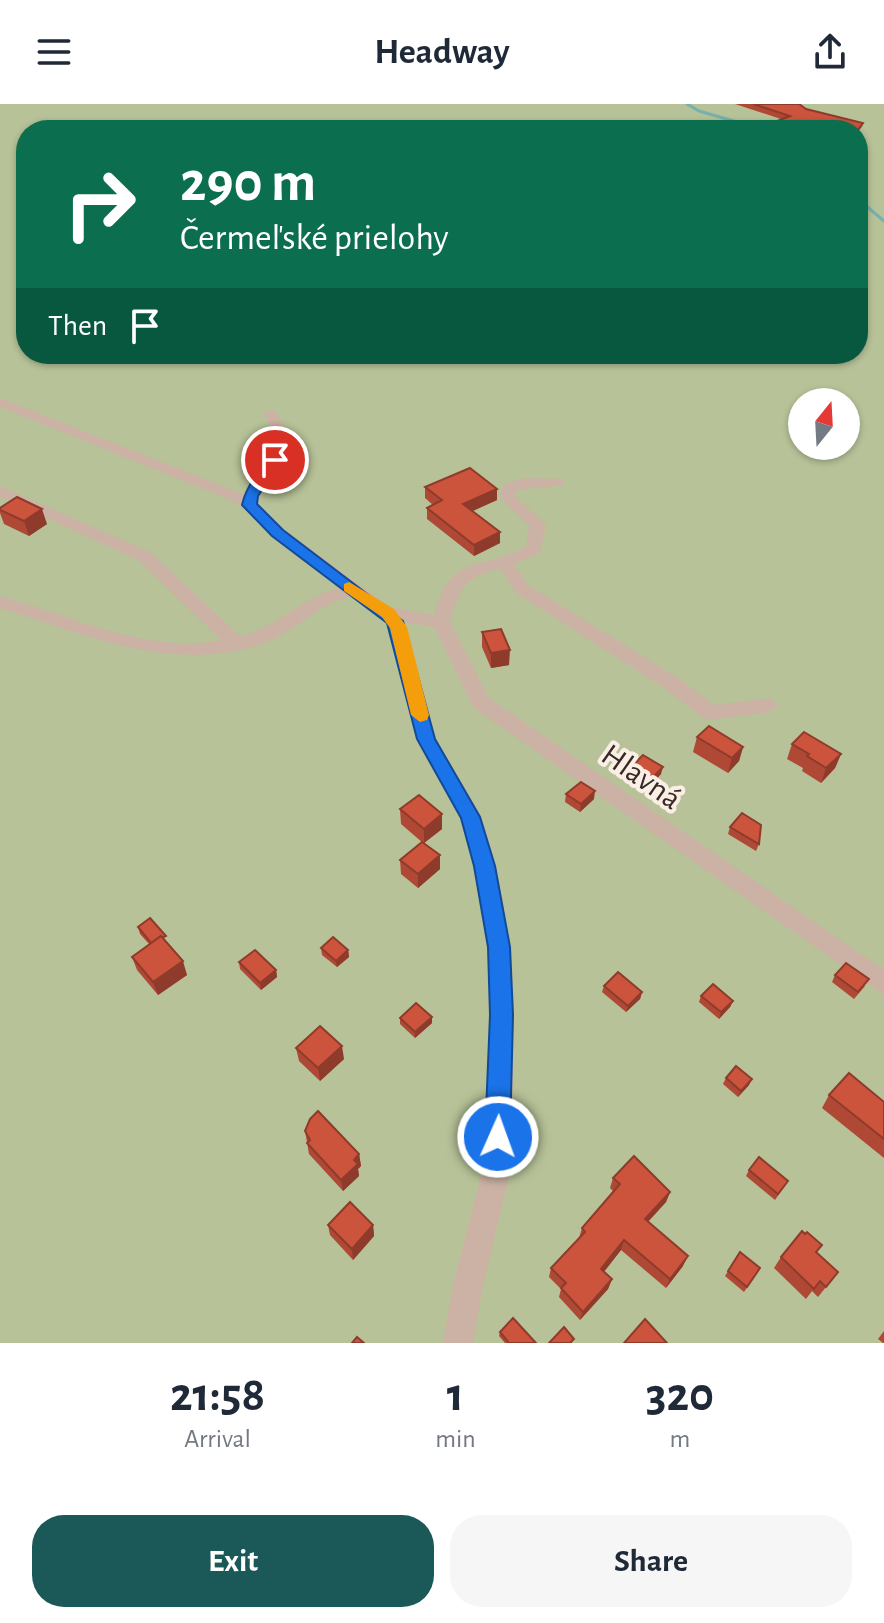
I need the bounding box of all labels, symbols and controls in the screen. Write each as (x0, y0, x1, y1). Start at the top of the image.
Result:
icon: menu (32, 30, 76, 74)
icon: share (808, 30, 852, 74)
text: Headway (374, 34, 510, 70)
icon: right (48, 152, 152, 256)
text: 290 m (180, 155, 316, 211)
text: Čermeľské prielohy (180, 220, 449, 256)
icon: arrive (123, 304, 167, 348)
text: Then (48, 311, 107, 341)
north arrow (788, 388, 860, 460)
map controls (788, 388, 860, 460)
pin (241, 426, 309, 494)
icon: arrive (253, 438, 297, 482)
street label: Hlavná (596, 738, 687, 815)
position arrow (456, 1095, 540, 1179)
text: 21:58 (170, 1372, 265, 1420)
text: 1 (447, 1372, 464, 1420)
text: 320 (646, 1372, 714, 1420)
text: Arrival (184, 1426, 251, 1452)
text: min (435, 1426, 476, 1452)
text: m (669, 1426, 690, 1452)
button: Exit (32, 1515, 434, 1607)
button: Share (450, 1515, 852, 1607)

